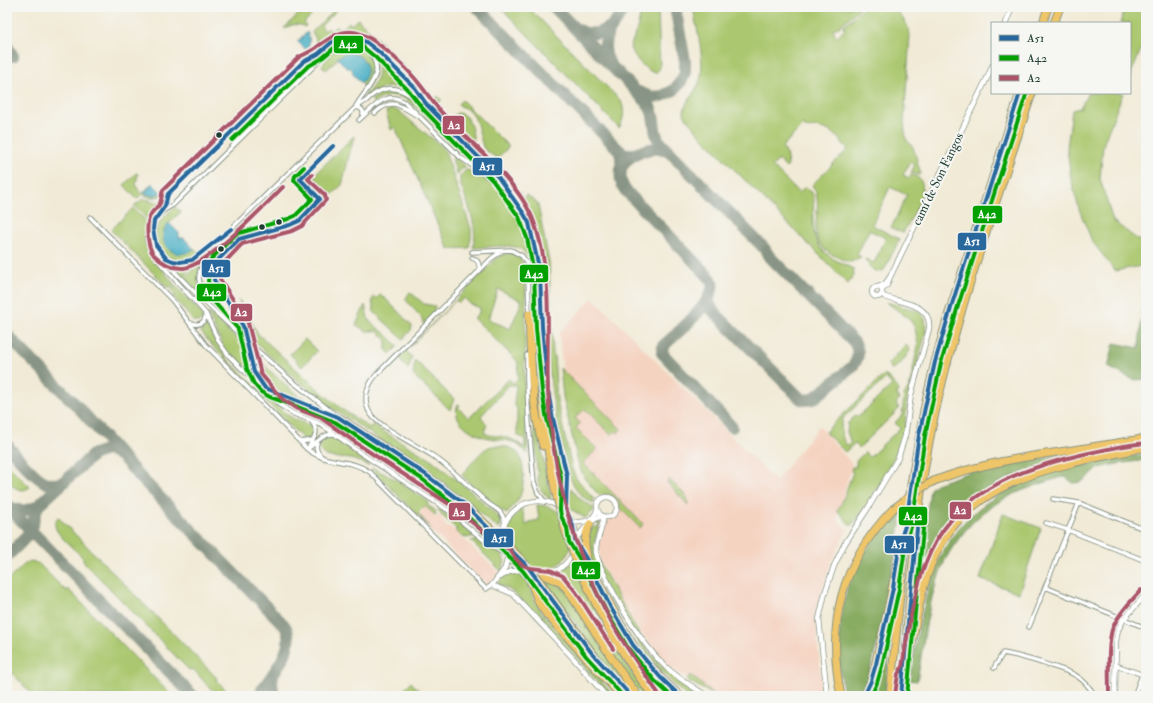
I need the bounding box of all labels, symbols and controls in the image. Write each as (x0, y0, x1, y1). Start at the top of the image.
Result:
legend (991, 22, 1131, 94)
text: A51 (1026, 31, 1044, 46)
line badge: A42 (333, 35, 364, 54)
text: A42 (338, 38, 358, 52)
text: A42 (1026, 51, 1047, 66)
text: A2 (1026, 71, 1041, 86)
line badge: A2 (442, 115, 465, 135)
text: A2 (447, 119, 461, 132)
street label: camí de Son Fangos (909, 129, 968, 228)
unlabelled marker (214, 130, 224, 140)
line badge: A51 (472, 157, 503, 176)
text: A51 (478, 160, 495, 173)
line badge: A42 (972, 205, 1003, 224)
text: A42 (977, 208, 997, 222)
unlabelled marker (274, 217, 284, 227)
unlabelled marker (257, 222, 267, 232)
line badge: A51 (957, 232, 987, 251)
text: A51 (963, 235, 980, 248)
unlabelled marker (216, 244, 226, 254)
line badge: A51 (201, 259, 231, 278)
text: A51 (207, 262, 224, 275)
line badge: A42 (519, 264, 549, 283)
text: A42 (524, 268, 544, 282)
line badge: A42 (196, 283, 227, 302)
text: A42 (202, 286, 222, 300)
line badge: A2 (230, 303, 253, 322)
text: A2 (234, 306, 248, 319)
line badge: A2 (949, 501, 972, 520)
line badge: A2 (448, 502, 471, 521)
text: A2 (953, 504, 967, 517)
text: A2 (452, 506, 466, 519)
line badge: A42 (898, 506, 928, 526)
text: A42 (903, 510, 923, 524)
line badge: A51 (483, 528, 514, 548)
text: A51 (490, 532, 507, 545)
line badge: A51 (884, 535, 915, 554)
text: A51 (890, 538, 907, 551)
line badge: A42 (571, 561, 601, 580)
text: A42 (576, 564, 596, 578)

